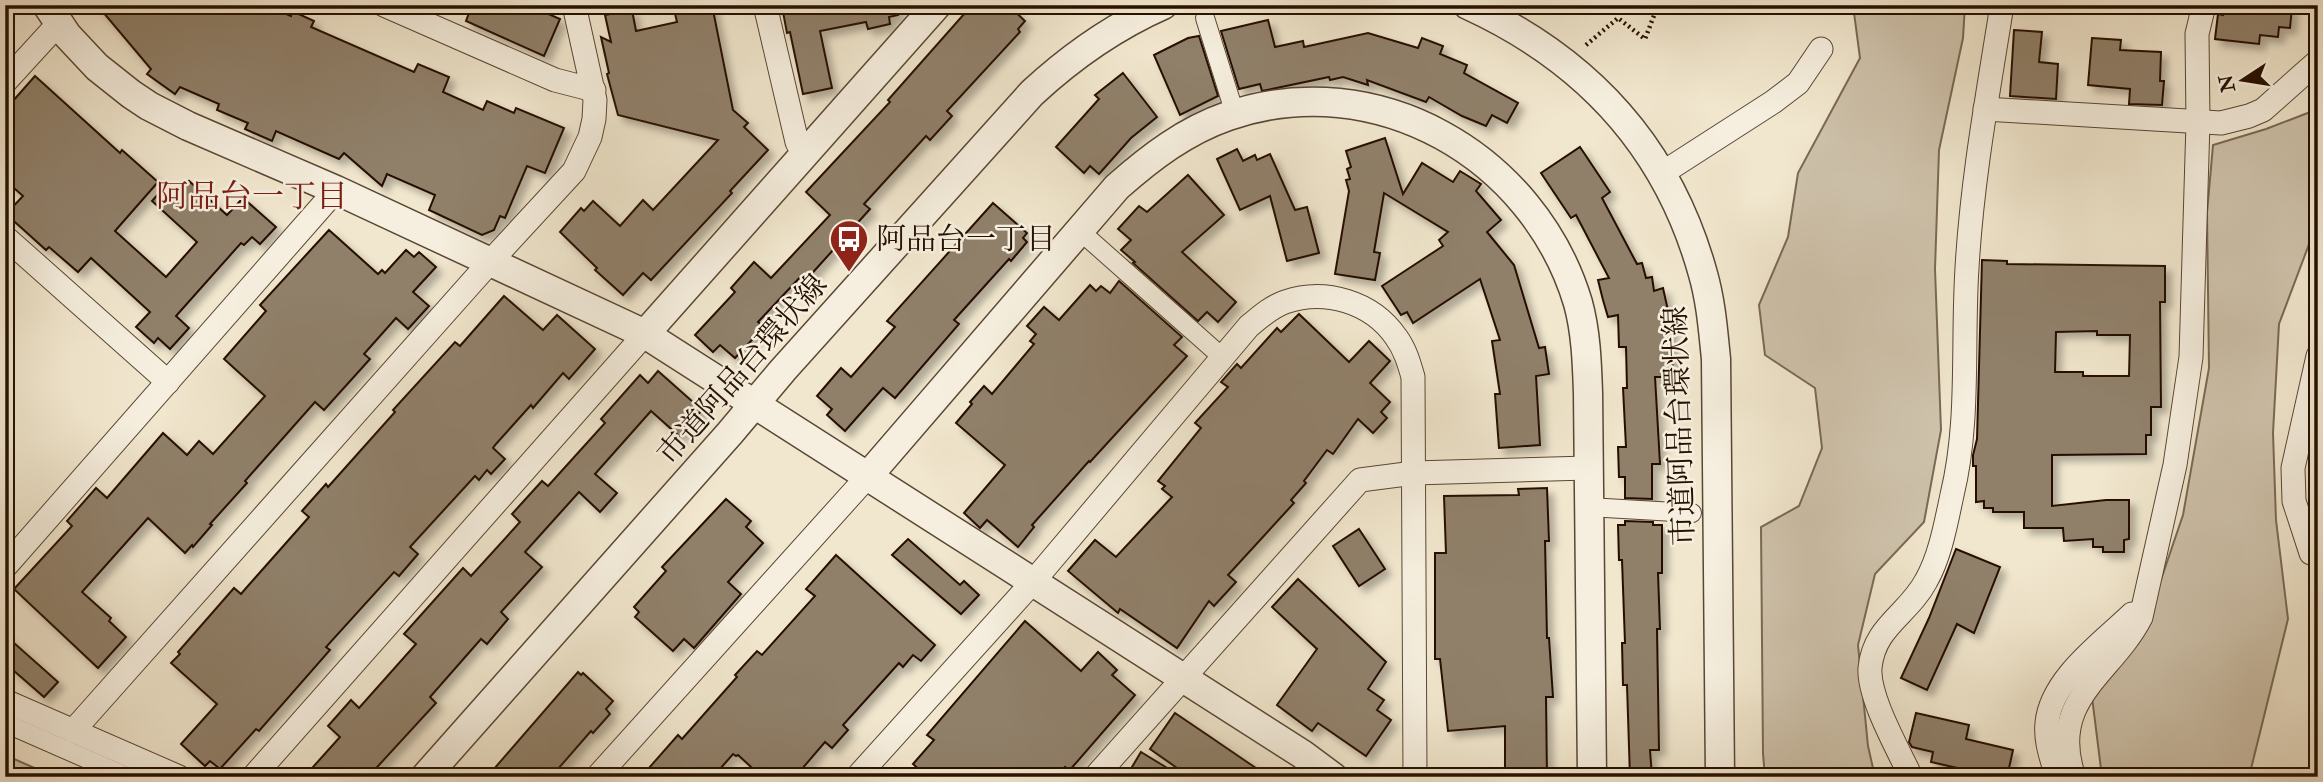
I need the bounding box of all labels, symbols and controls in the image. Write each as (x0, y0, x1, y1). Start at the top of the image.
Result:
north arrow (2208, 46, 2278, 116)
text: N (2214, 72, 2241, 95)
district label: 阿品台一丁目 (156, 177, 348, 217)
bus stop icon: 阿品台一丁目 (828, 218, 870, 273)
place label: 阿品台一丁目 (876, 221, 1056, 258)
street label: 市道阿品台環状線 (650, 267, 835, 472)
street label: 市道阿品台環状線 (1657, 305, 1702, 547)

